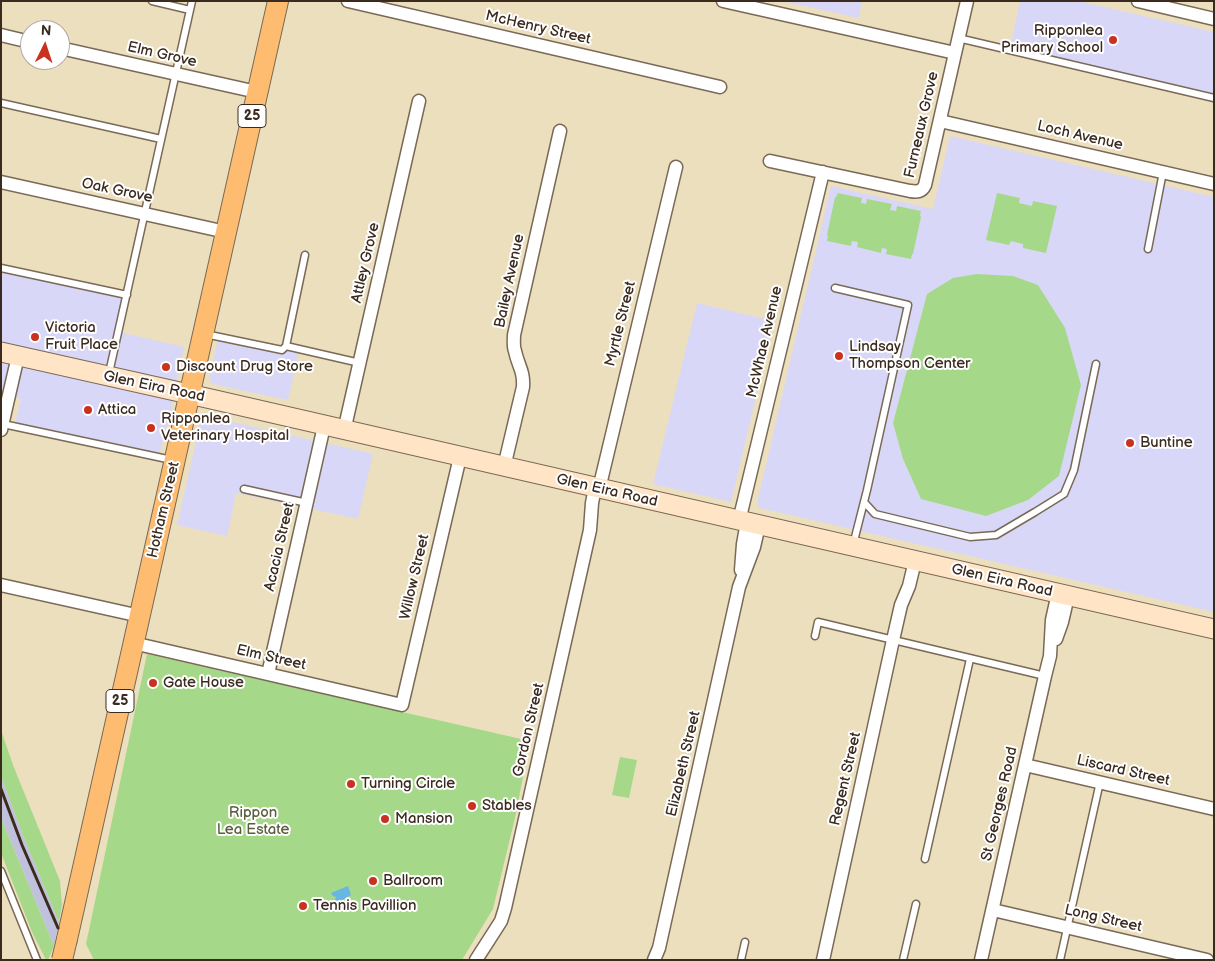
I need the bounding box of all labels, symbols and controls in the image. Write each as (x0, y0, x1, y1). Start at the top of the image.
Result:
street label: McHenry Street (484, 7, 592, 49)
north arrow (20, 20, 70, 70)
text: N (40, 22, 52, 39)
place label: Ripponlea Primary School (1001, 22, 1103, 57)
marker: Ripponlea Primary School (1107, 34, 1119, 46)
street label: Elm Grove (126, 38, 198, 72)
street label: Furneaux Grove (901, 70, 943, 180)
road number: 25 (238, 104, 266, 128)
street label: Loch Avenue (1035, 117, 1125, 155)
street label: Oak Grove (80, 175, 154, 207)
street label: Attley Grove (348, 221, 384, 305)
street label: Bailey Avenue (491, 232, 529, 330)
street label: Myrtle Street (602, 279, 640, 369)
street label: McWhae Avenue (743, 284, 787, 400)
place label: Victoria Fruit Place (45, 319, 118, 354)
marker: Victoria Fruit Place (29, 331, 41, 343)
place label: Lindsay Thompson Center (849, 338, 970, 373)
marker: Lindsay Thompson Center (833, 350, 845, 362)
place label: Discount Drug Store (176, 358, 313, 376)
marker: Discount Drug Store (160, 361, 172, 373)
street label: Glen Eira Road (102, 367, 206, 407)
place label: Attica (98, 401, 136, 419)
marker: Attica (82, 404, 94, 416)
place label: Ripponlea Veterinary Hospital (161, 410, 289, 445)
marker: Ripponlea Veterinary Hospital (145, 422, 157, 434)
place label: Buntine (1140, 434, 1193, 452)
marker: Buntine (1124, 437, 1136, 449)
street label: Hotham Street (144, 460, 184, 560)
street label: Glen Eira Road (555, 471, 659, 511)
street label: Acacia Street (261, 501, 299, 593)
street label: Willow Street (396, 533, 434, 621)
street label: Glen Eira Road (950, 561, 1054, 601)
street label: Elm Street (234, 641, 308, 675)
place label: Gate House (163, 674, 244, 692)
marker: Gate House (147, 677, 159, 689)
street label: Gordon Street (509, 681, 549, 779)
road number: 25 (106, 689, 134, 712)
street label: Elizabeth Street (663, 710, 705, 818)
street label: Regent Street (826, 730, 866, 828)
street label: St Georges Road (978, 745, 1022, 863)
street label: Liscard Street (1075, 752, 1171, 790)
place label: Turning Circle (361, 775, 455, 793)
marker: Turning Circle (345, 778, 357, 790)
place label: Stables (482, 797, 532, 815)
marker: Stables (466, 800, 478, 812)
park label: Rippon Lea Estate (217, 804, 289, 839)
place label: Mansion (395, 810, 453, 828)
marker: Mansion (379, 813, 391, 825)
place label: Ballroom (383, 872, 443, 890)
marker: Ballroom (367, 875, 379, 887)
place label: Tennis Pavillion (313, 897, 416, 915)
marker: Tennis Pavillion (297, 900, 309, 912)
street label: Long Street (1062, 901, 1144, 937)

